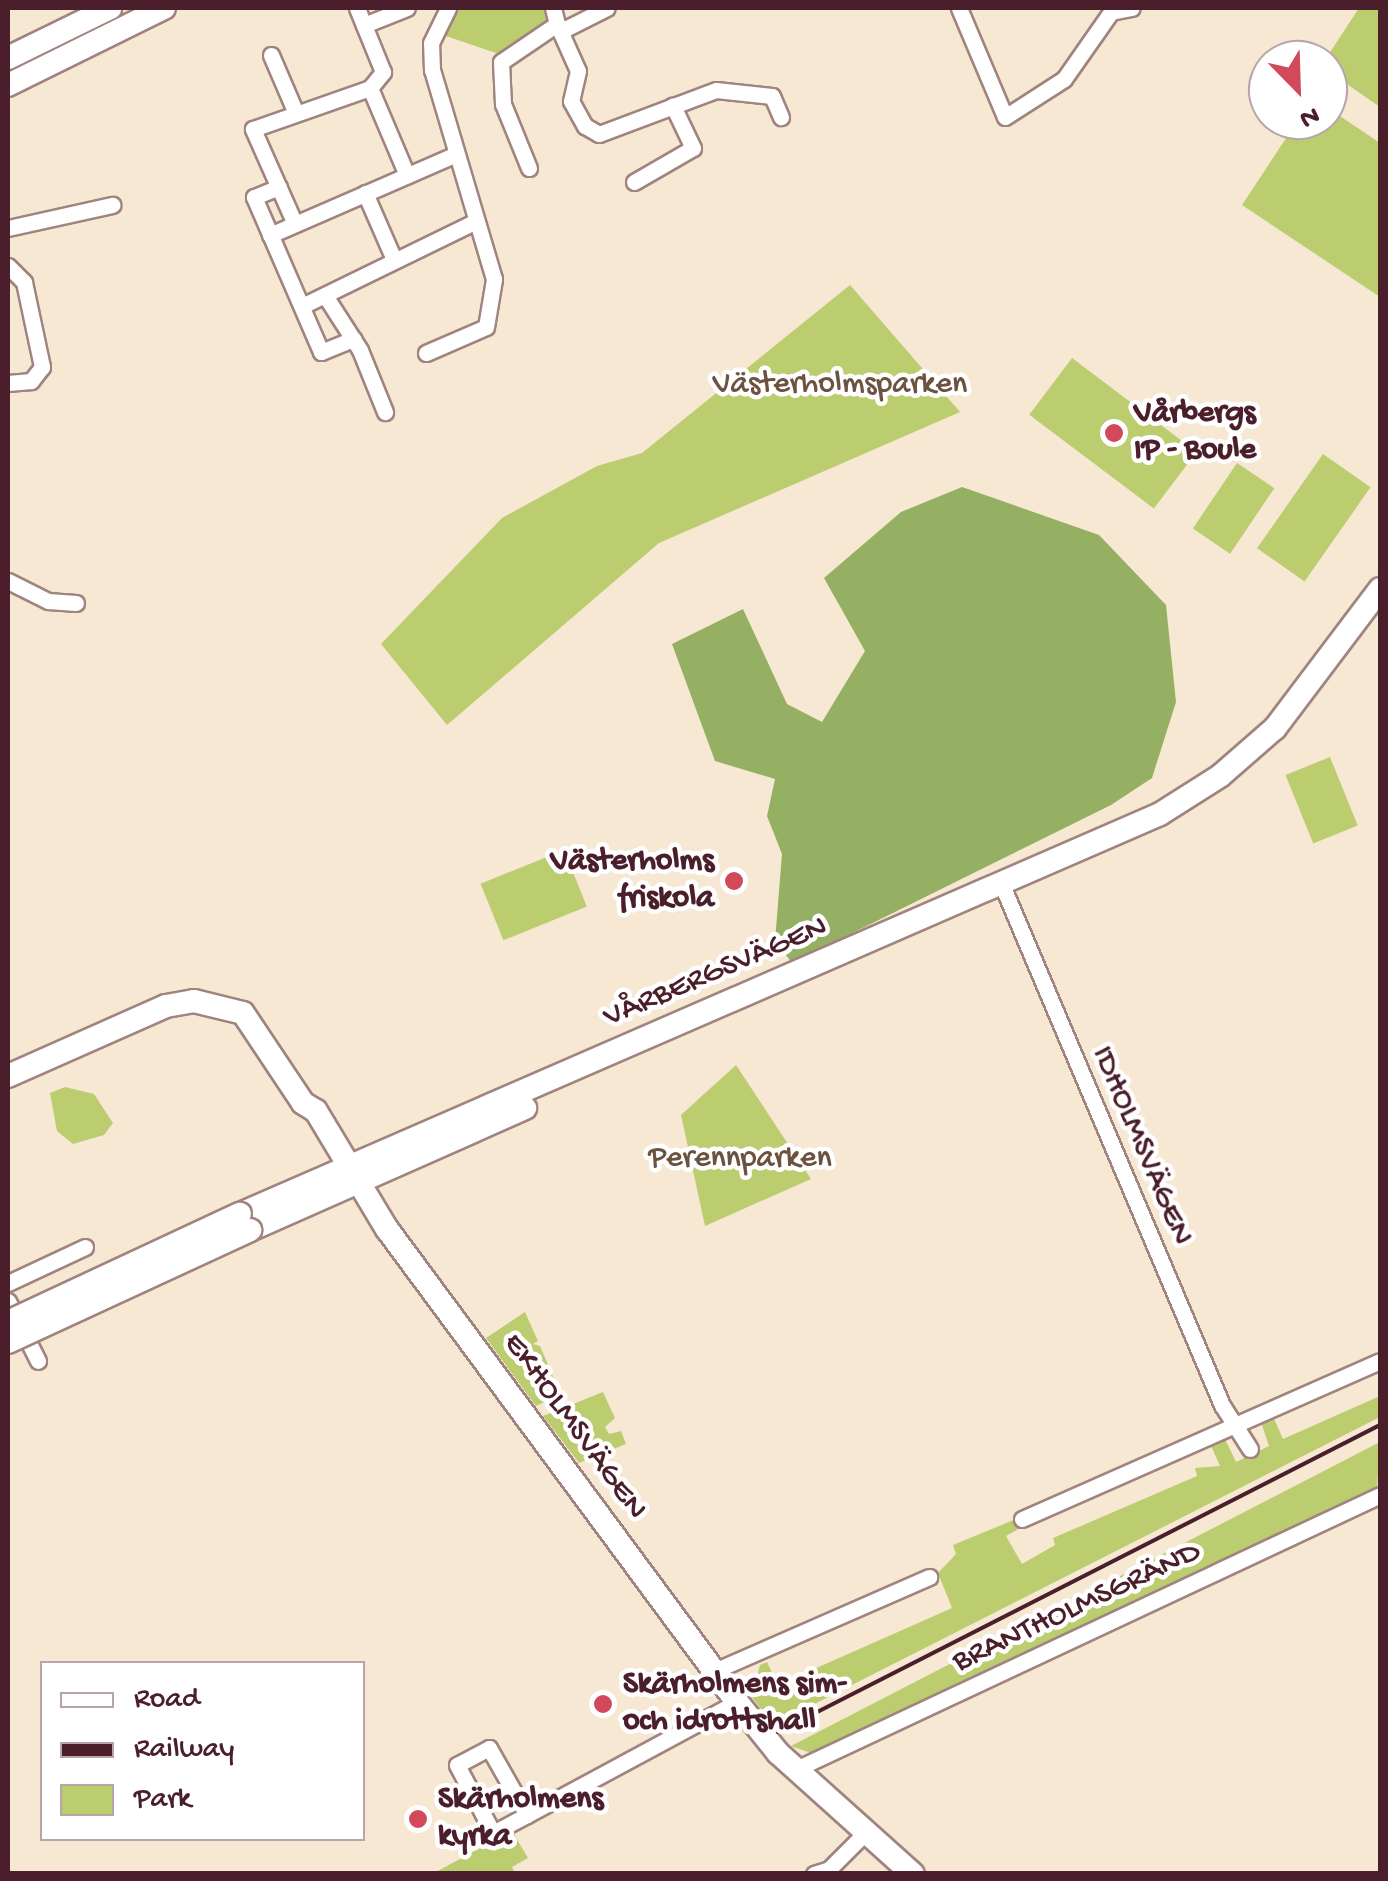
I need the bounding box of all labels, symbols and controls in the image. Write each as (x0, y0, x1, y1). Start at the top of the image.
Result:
north arrow (1248, 40, 1348, 140)
text: N (1294, 97, 1324, 135)
park label: Västerholmsparken (713, 366, 967, 404)
place label: Vårbergs IP - Boule (1134, 396, 1256, 471)
marker: Vårbergs IP - Boule (1103, 422, 1125, 444)
place label: Västerholms friskola (550, 844, 714, 919)
marker: Västerholms friskola (723, 870, 745, 892)
street label: VÅRBERGSVÄGEN (598, 909, 834, 1037)
street label: IDHOLMSVÄGEN (1082, 1041, 1200, 1251)
park label: Perennparken (648, 1140, 832, 1178)
street label: EKHOLMSVÄGEN (493, 1326, 655, 1528)
street label: BRANTHOLMSGRÄND (947, 1534, 1207, 1682)
legend (40, 1661, 365, 1841)
place label: Skärholmens sim- och idrottshall (623, 1667, 847, 1742)
text: Road (134, 1683, 200, 1718)
marker: Skärholmens sim- och idrottshall (592, 1693, 614, 1715)
text: Railway (134, 1733, 234, 1768)
place label: Skärholmens kyrka (438, 1782, 603, 1857)
text: Park (134, 1783, 191, 1818)
marker: Skärholmens kyrka (407, 1808, 429, 1830)

